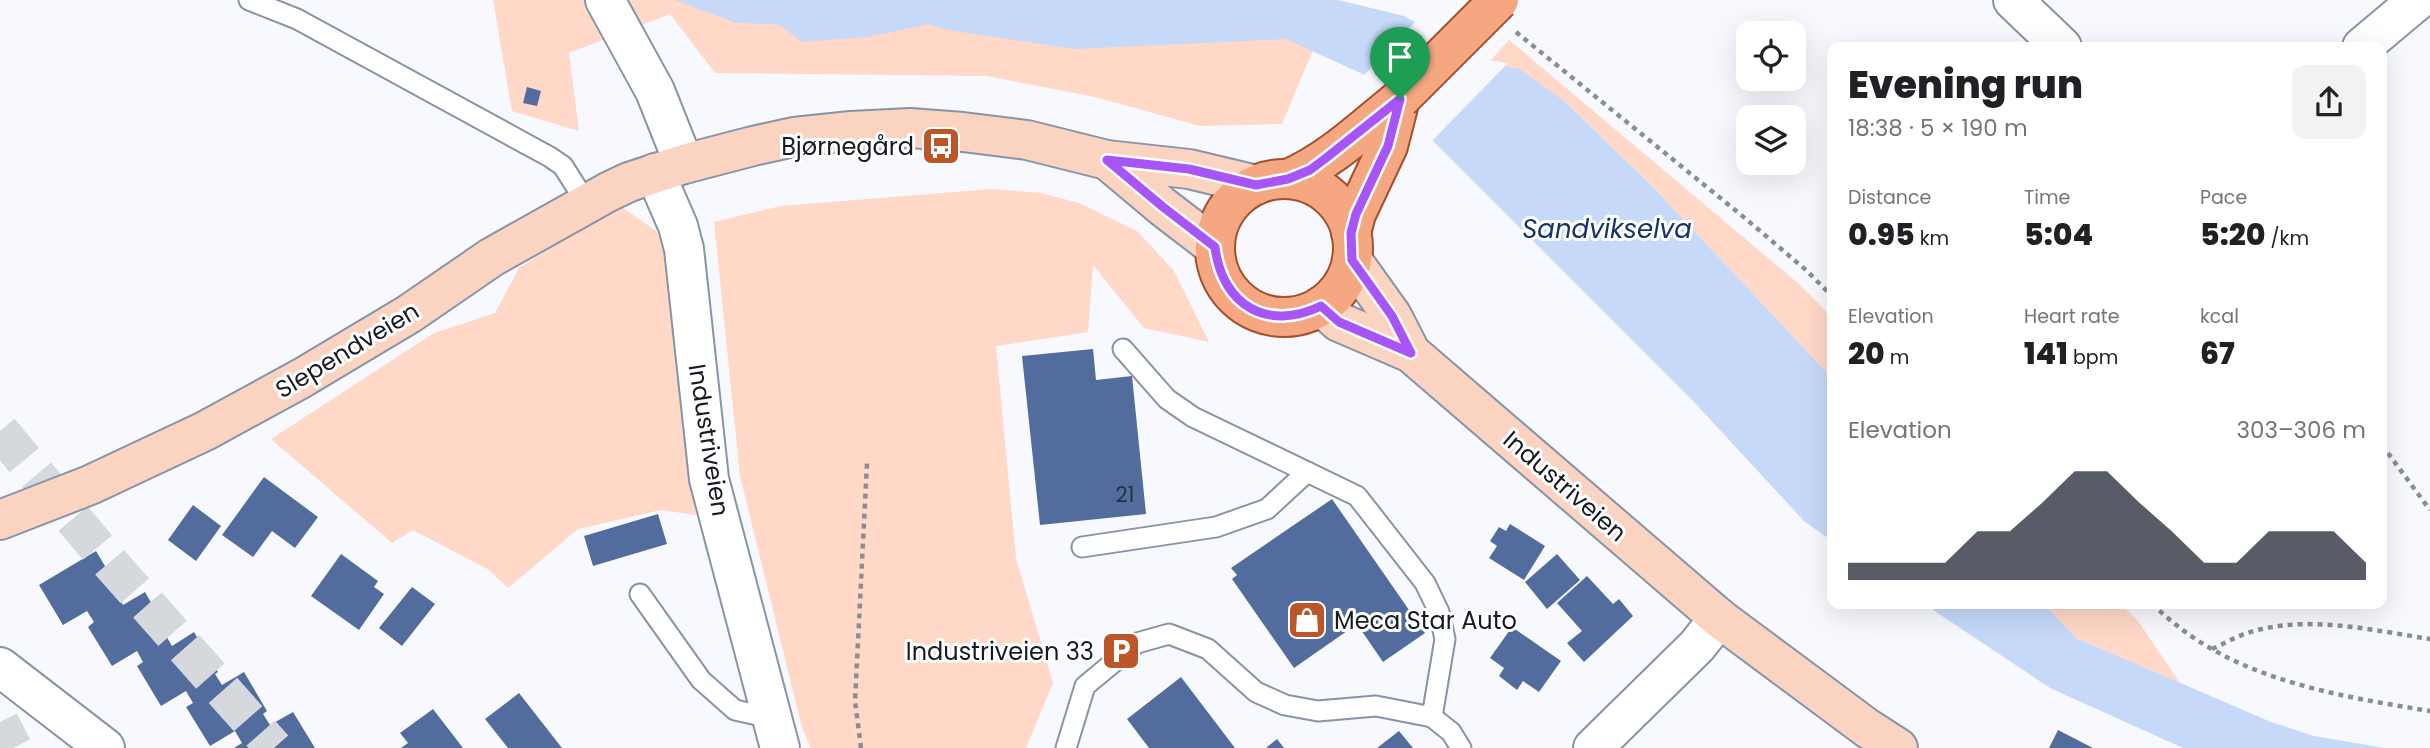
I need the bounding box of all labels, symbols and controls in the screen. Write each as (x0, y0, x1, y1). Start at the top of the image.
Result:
map controls (1736, 21, 1806, 175)
button: locate (1736, 21, 1806, 91)
pin (1370, 27, 1430, 99)
icon: arrive (1381, 38, 1419, 76)
text: Evening run (1848, 58, 2083, 111)
button: share (2292, 65, 2366, 139)
button: layers (1736, 105, 1806, 175)
text: 18:38 · 5 × 190 m (1848, 112, 2028, 144)
bus stop icon: Bjørnegård (920, 125, 962, 167)
place label: Bjørnegård (781, 130, 914, 163)
text: Distance (1848, 184, 1931, 211)
text: Time (2024, 184, 2070, 211)
text: Pace (2200, 184, 2247, 211)
water label: Sandvikselva (1522, 211, 1692, 247)
text: 0.95 (1848, 213, 1915, 256)
text: 5:04 (2024, 213, 2093, 256)
text: 5:20 (2200, 213, 2266, 256)
text: km (1915, 225, 1949, 252)
text: /km (2266, 225, 2309, 252)
street label: Slependveien (269, 294, 425, 406)
text: Elevation (1848, 303, 1934, 330)
text: Heart rate (2024, 303, 2119, 330)
text: kcal (2200, 303, 2239, 330)
text: 20 (1848, 332, 1885, 375)
text: 141 (2024, 332, 2068, 375)
text: 67 (2200, 332, 2235, 375)
text: m (1885, 344, 1909, 371)
text: bpm (2068, 344, 2118, 371)
street label: Industriveien (681, 362, 737, 518)
text: Elevation (1848, 414, 1952, 446)
text: 303–306 m (2236, 414, 2366, 446)
street label: Industriveien (1496, 423, 1634, 549)
house number: 21 (1116, 480, 1134, 509)
shop icon: Meca Star Auto (1286, 599, 1328, 641)
place label: Meca Star Auto (1334, 604, 1517, 637)
parking icon: Industriveien 33 (1100, 630, 1142, 672)
place label: Industriveien 33 (906, 635, 1094, 668)

